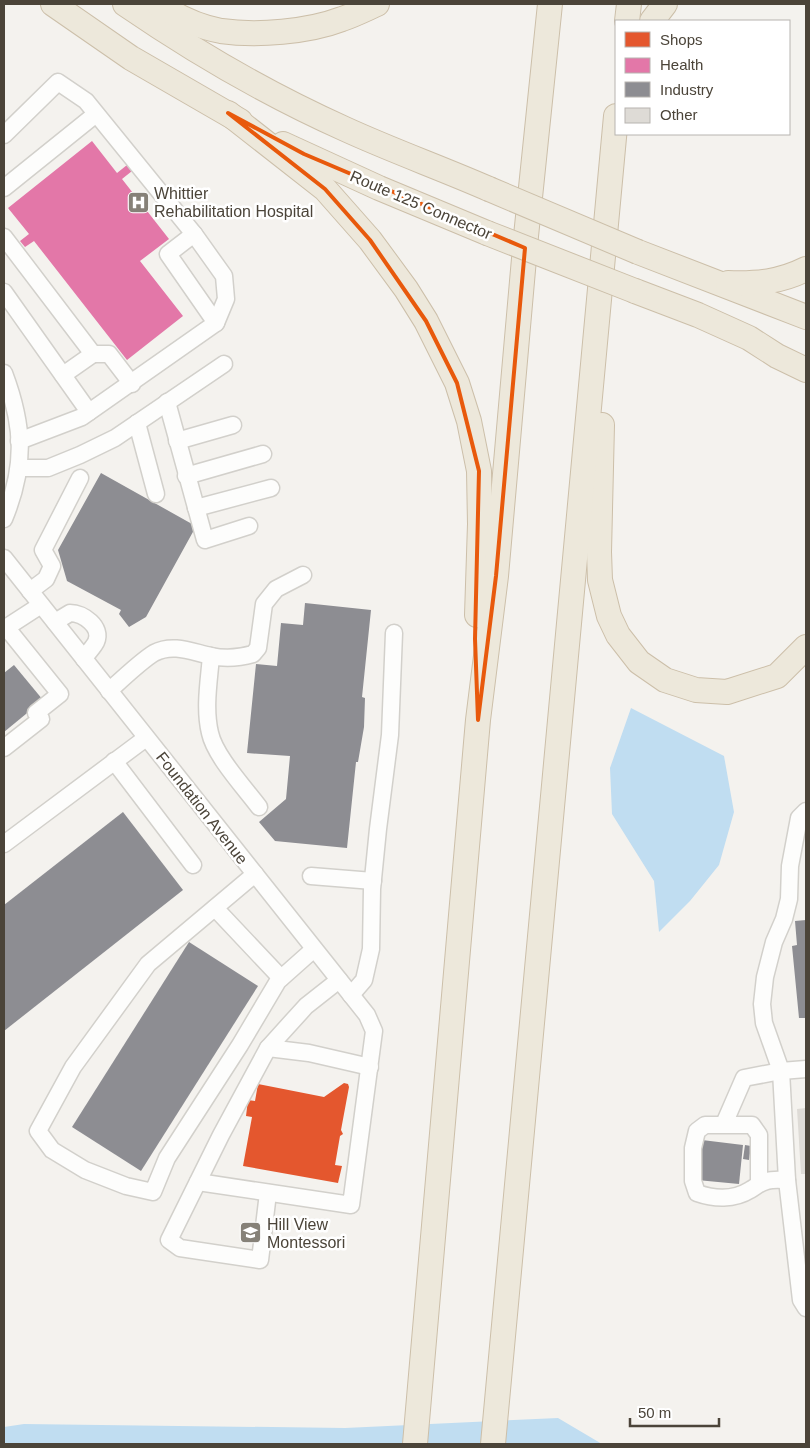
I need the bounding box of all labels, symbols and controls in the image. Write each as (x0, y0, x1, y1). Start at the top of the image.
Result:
legend (615, 20, 790, 135)
text: Shops (660, 31, 703, 48)
text: Health (660, 56, 703, 73)
text: Industry (660, 81, 714, 98)
text: Other (660, 106, 698, 123)
street label: Route 125 Connector (348, 167, 495, 243)
place label: Whittier Rehabilitation Hospital (154, 185, 313, 220)
hospital icon: Whittier Rehabilitation Hospital (126, 190, 150, 214)
street label: Foundation Avenue (153, 749, 251, 868)
place label: Hill View Montessori (267, 1216, 345, 1251)
school or university icon: Hill View Montessori (239, 1221, 263, 1245)
scale bar (630, 1396, 719, 1428)
text: 50 m (638, 1404, 671, 1421)

